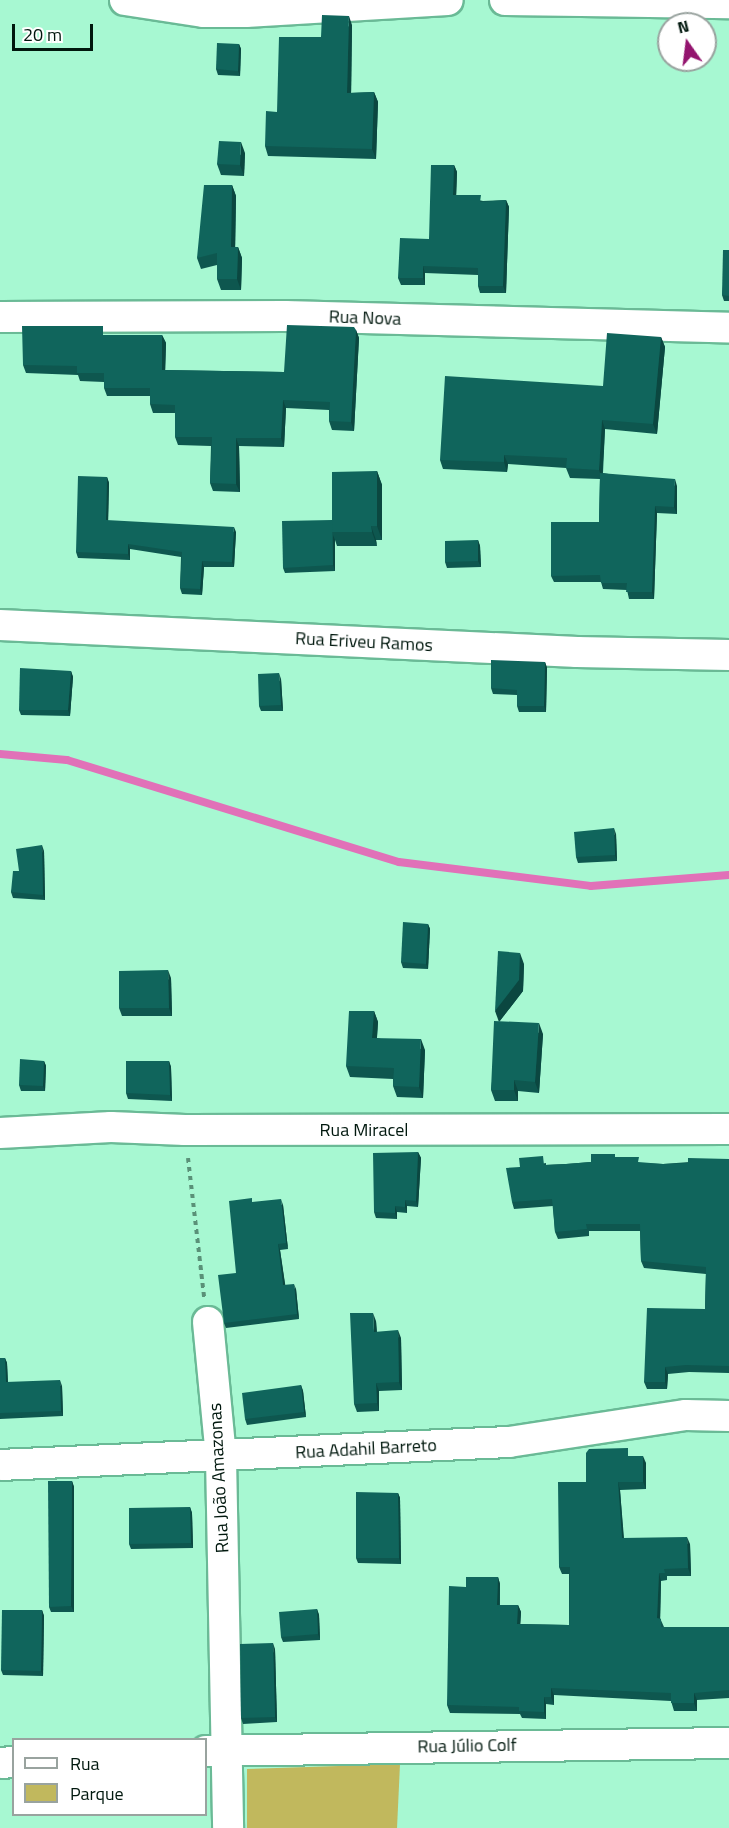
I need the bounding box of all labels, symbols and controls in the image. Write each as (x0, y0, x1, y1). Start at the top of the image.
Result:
scale bar (15, 12, 96, 50)
north arrow (657, 12, 717, 72)
text: N (675, 13, 691, 39)
text: 20 m (23, 21, 62, 48)
street label: Rua Nova (328, 306, 402, 330)
street label: Rua Eriveu Ramos (295, 628, 433, 656)
street label: Rua Miracel (320, 1119, 408, 1141)
street label: Rua João Amazonas (204, 1402, 234, 1554)
street label: Rua Adahil Barreto (295, 1435, 437, 1463)
street label: Rua Júlio Colf (417, 1734, 517, 1758)
legend (12, 1738, 207, 1816)
text: Rua (70, 1750, 100, 1777)
text: Parque (70, 1780, 124, 1807)

